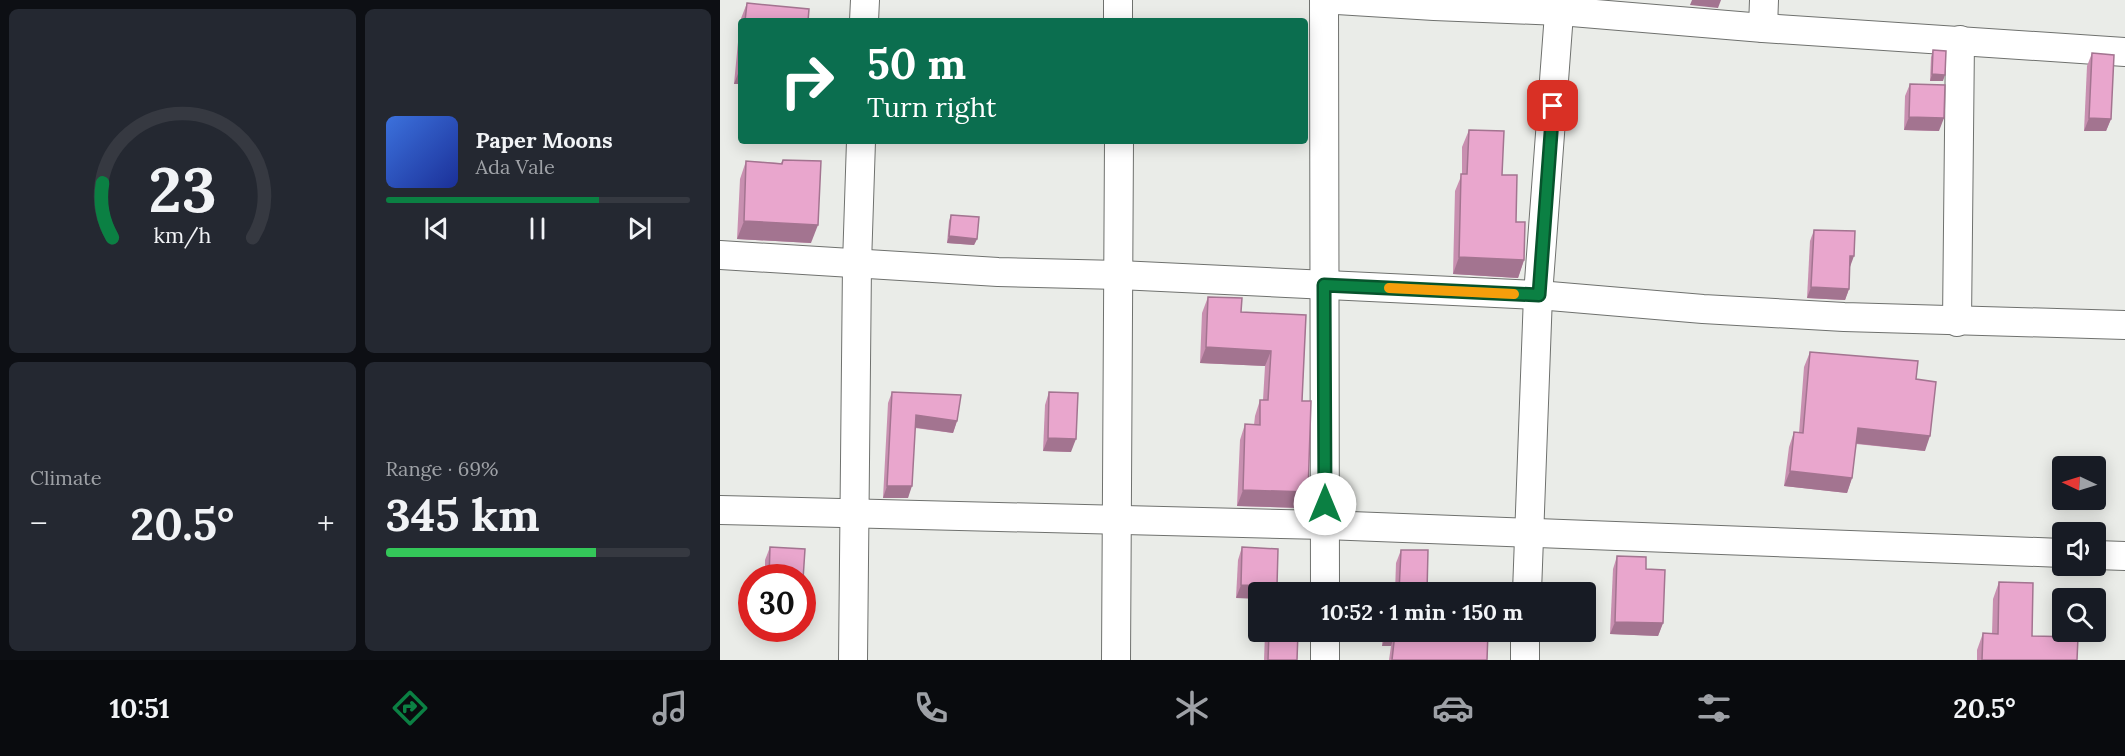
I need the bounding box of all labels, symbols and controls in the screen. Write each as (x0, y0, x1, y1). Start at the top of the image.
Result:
text: 50 m (867, 37, 966, 91)
icon: right (768, 42, 846, 120)
pin (1527, 80, 1578, 131)
icon: arrive (1536, 89, 1569, 122)
text: Turn right (867, 90, 996, 124)
text: Paper Moons (476, 126, 613, 154)
text: 23 (148, 149, 216, 229)
text: Ada Vale (476, 154, 555, 179)
icon: previous (420, 212, 453, 245)
icon: pause (521, 212, 554, 245)
icon: next (623, 212, 656, 245)
text: km/h (153, 221, 211, 249)
text: Range · 69% (386, 456, 498, 481)
north arrow (2052, 456, 2106, 510)
map controls (2052, 456, 2106, 642)
text: Climate (30, 465, 102, 490)
position arrow (1293, 472, 1357, 536)
text: 345 km (386, 486, 540, 543)
text: 20.5° (130, 495, 234, 552)
text: − (30, 502, 48, 544)
text: + (317, 502, 334, 544)
button: sound (2052, 522, 2106, 576)
speed limit sign: 30 (738, 564, 816, 642)
button: search (2052, 588, 2106, 642)
text: 10:52 · 1 min · 150 m (1321, 598, 1523, 626)
icon: directions (389, 687, 431, 729)
icon: music (649, 687, 691, 729)
icon: phone (910, 687, 952, 729)
icon: climate (1171, 687, 1213, 729)
icon: car (1432, 687, 1474, 729)
icon: filters (1693, 687, 1735, 729)
text: 10:51 (109, 691, 170, 725)
text: 20.5° (1953, 691, 2016, 725)

